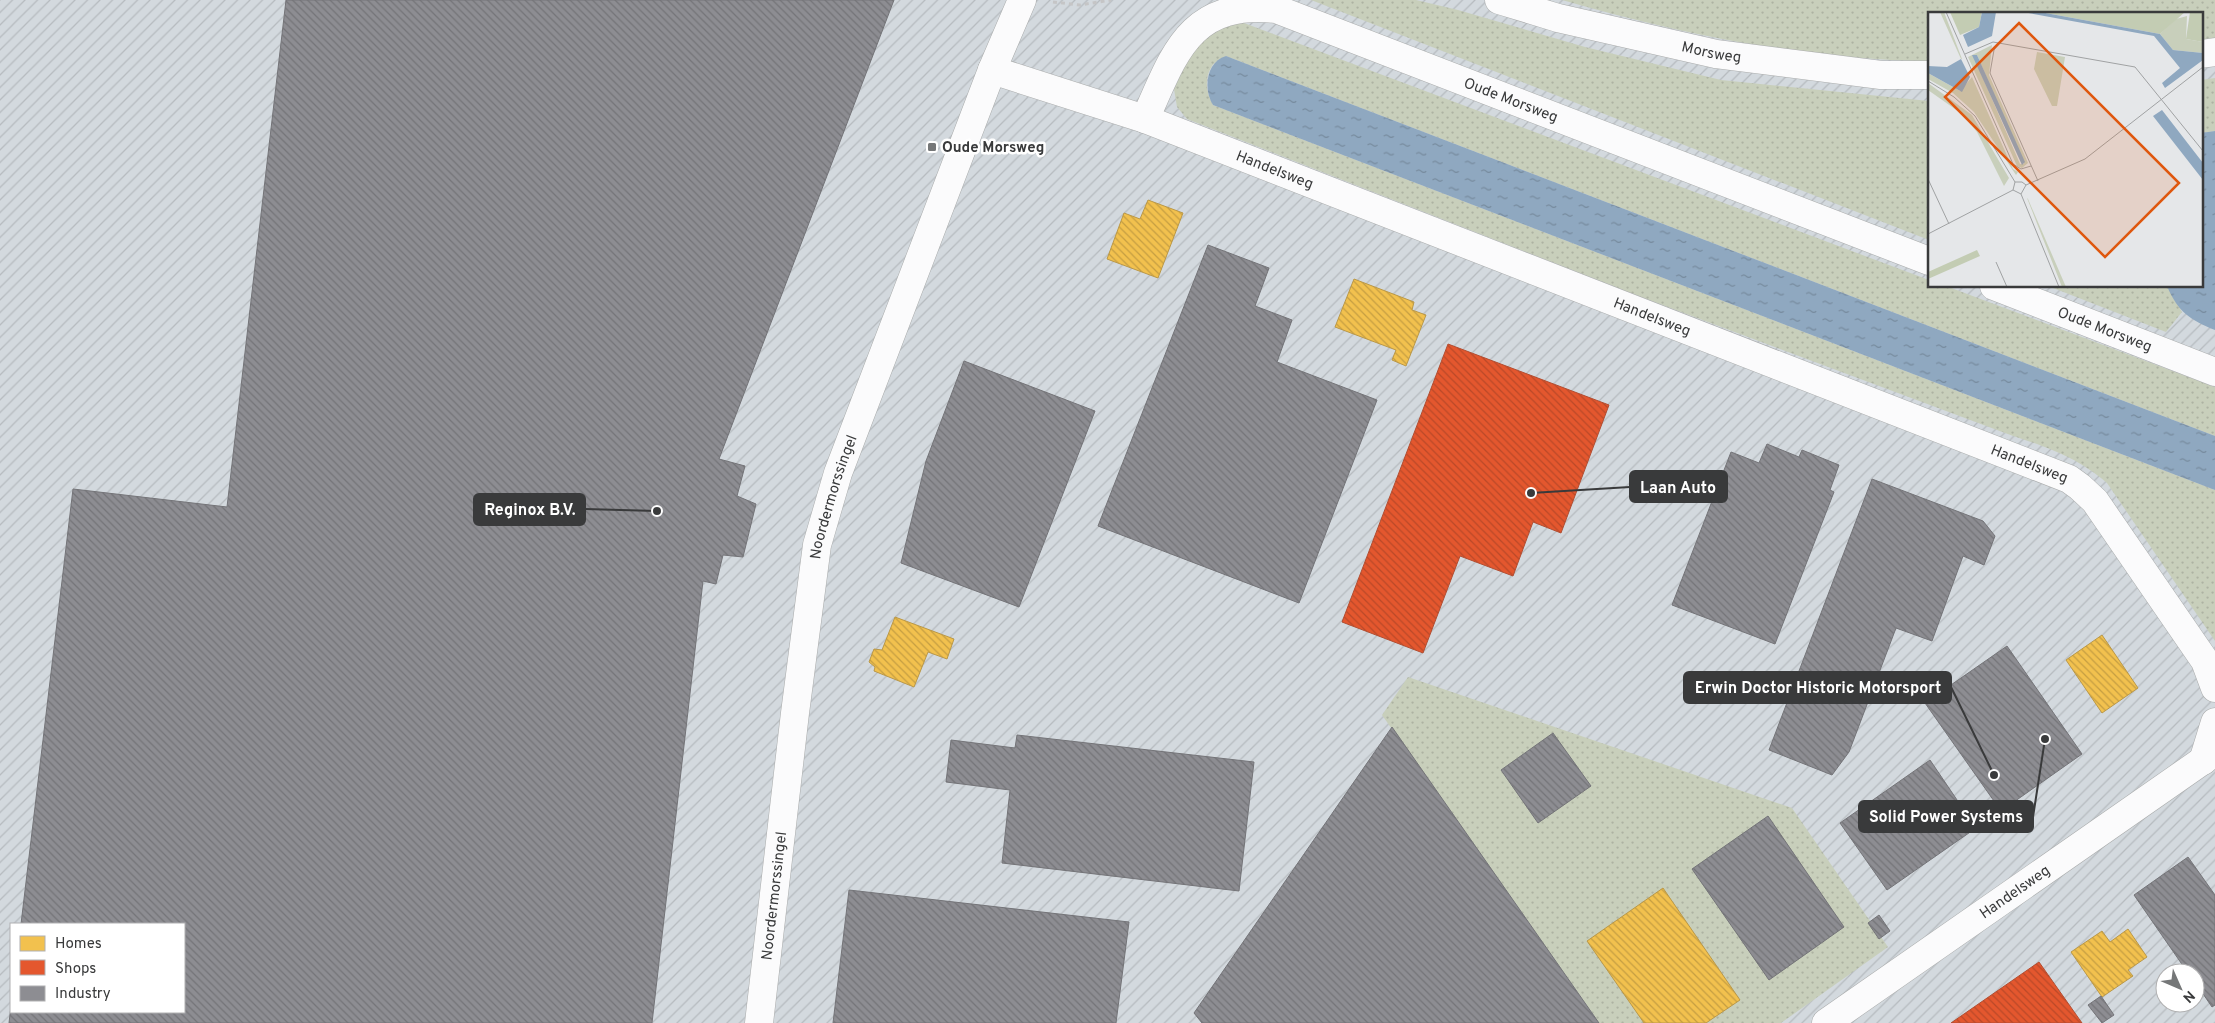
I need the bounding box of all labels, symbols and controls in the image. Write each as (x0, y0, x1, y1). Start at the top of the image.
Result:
inset map (1928, 12, 2202, 288)
street label: Morsweg (1680, 38, 1742, 68)
street label: Oude Morsweg (1461, 74, 1560, 128)
place label: Oude Morsweg (942, 139, 1045, 158)
marker: Oude Morsweg (926, 141, 938, 153)
street label: Handelsweg (1233, 147, 1316, 195)
street label: Handelsweg (1610, 294, 1693, 342)
street label: Oude Morsweg (2054, 304, 2154, 357)
street label: Noordermorssingel (807, 433, 863, 561)
street label: Handelsweg (1988, 441, 2070, 489)
callout: Laan Auto (1630, 471, 1727, 502)
text: Laan Auto (1640, 479, 1716, 499)
callout: Reginox B.V. (474, 494, 585, 525)
text: Reginox B.V. (484, 501, 576, 521)
callout: Erwin Doctor Historic Motorsport (1684, 672, 1951, 703)
text: Erwin Doctor Historic Motorsport (1695, 679, 1941, 699)
callout: Solid Power Systems (1859, 801, 2033, 832)
text: Solid Power Systems (1869, 808, 2023, 828)
street label: Noordermorssingel (758, 831, 792, 961)
street label: Handelsweg (1977, 862, 2054, 924)
legend (10, 923, 185, 1013)
text: Homes (55, 935, 102, 954)
text: Shops (55, 960, 96, 979)
north arrow (2155, 963, 2205, 1013)
text: Industry (55, 985, 111, 1004)
text: N (2179, 987, 2198, 1006)

